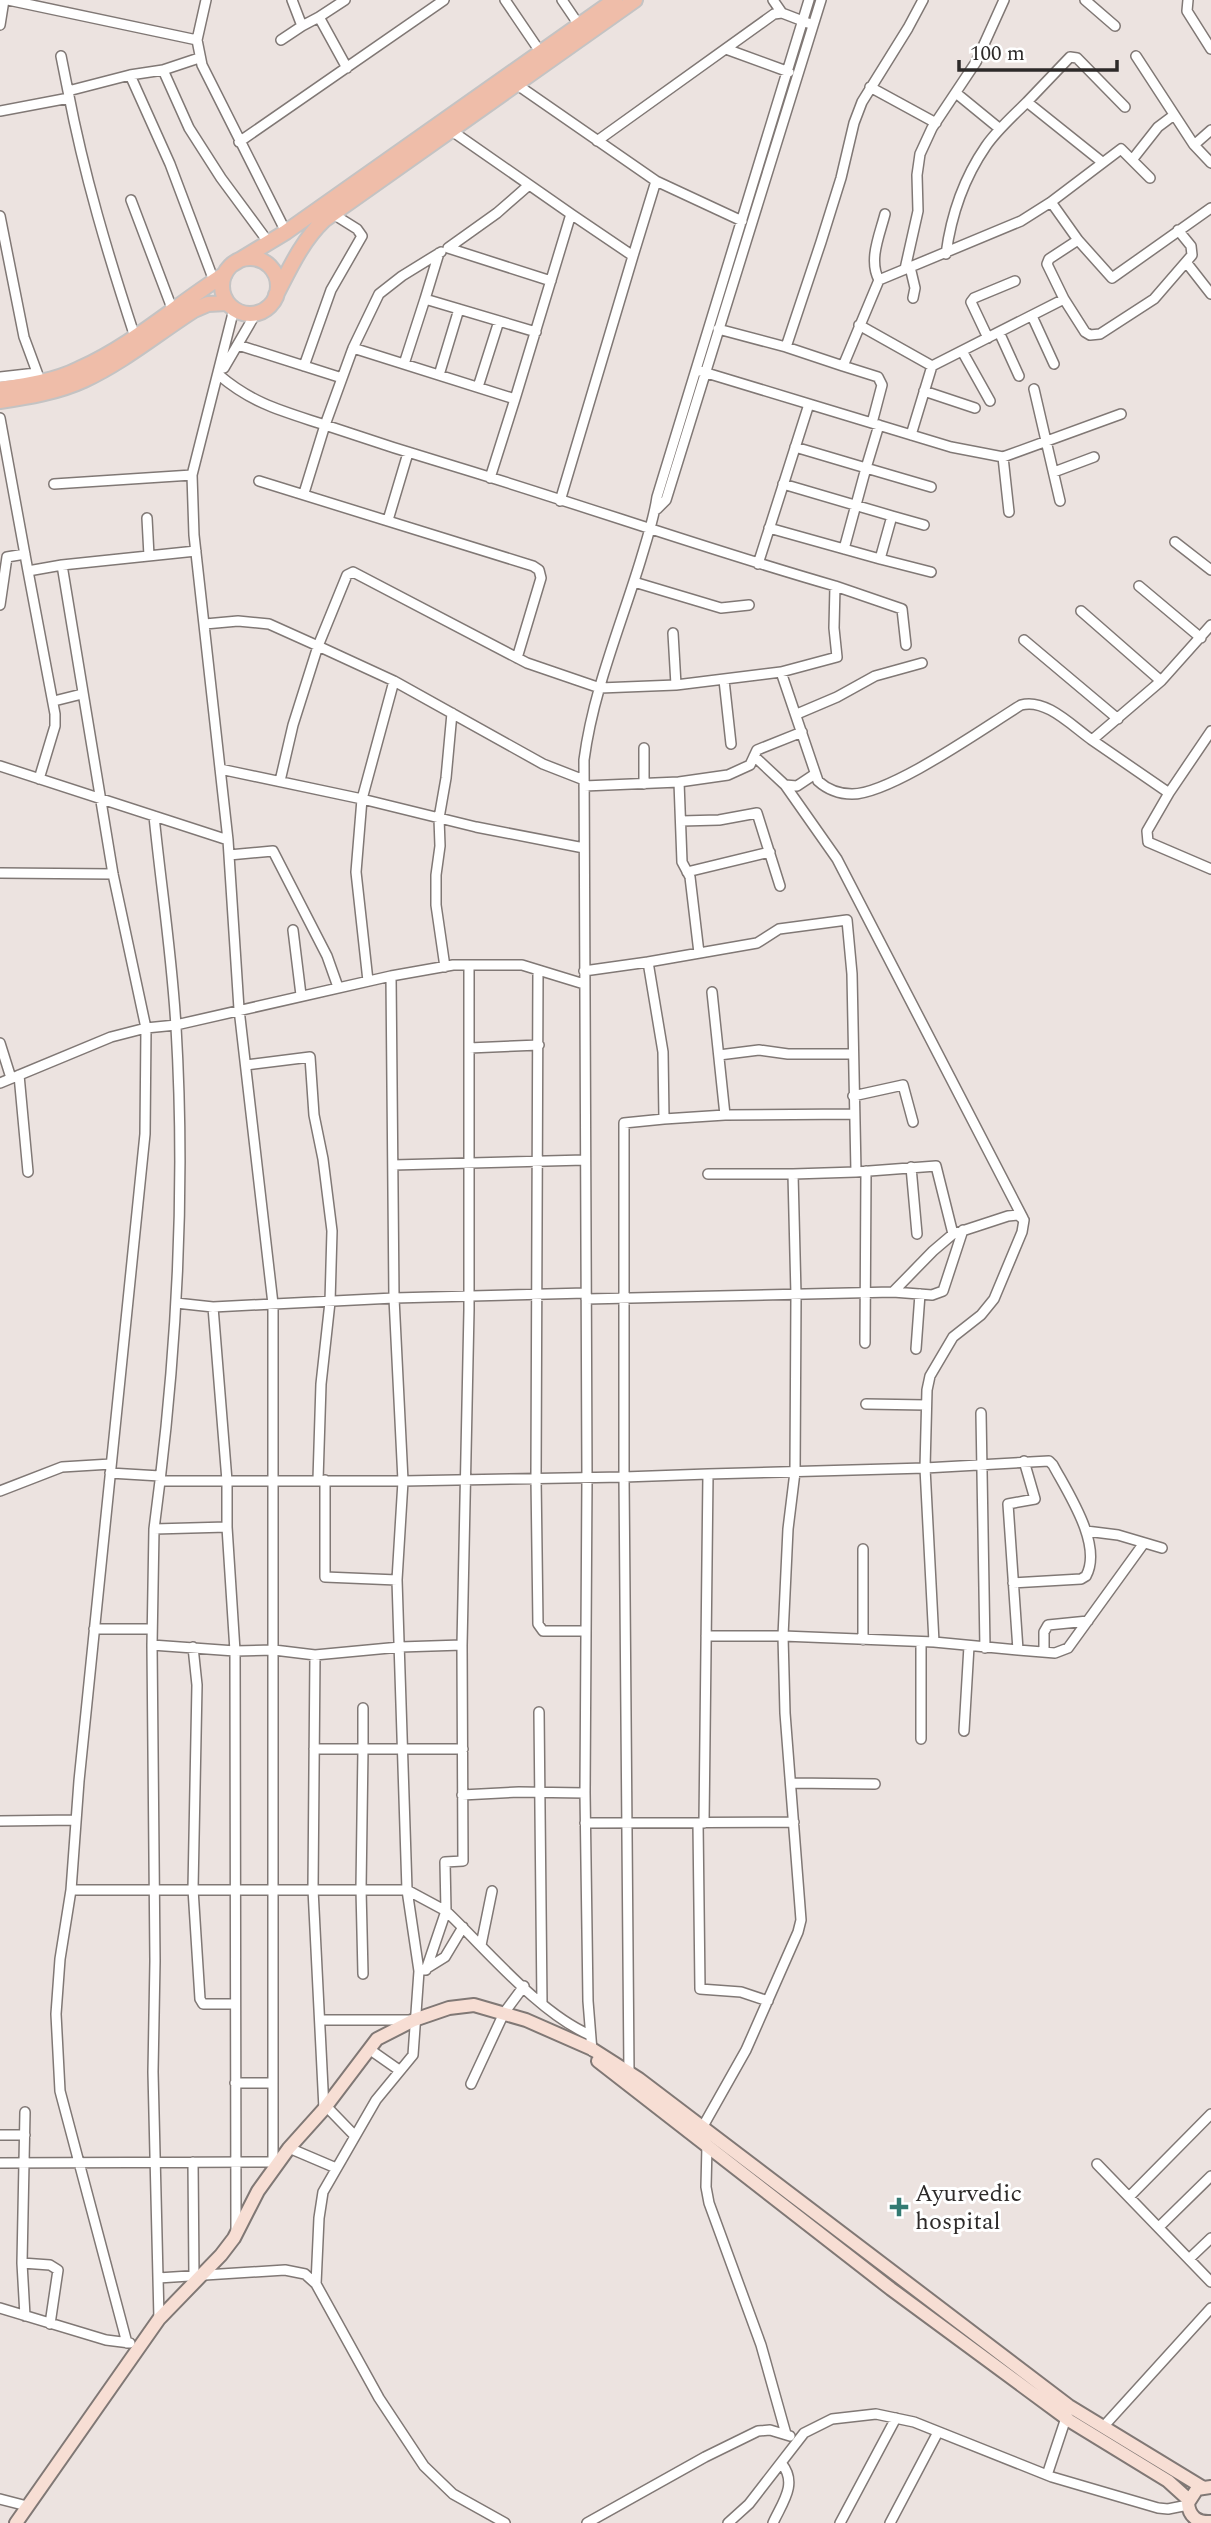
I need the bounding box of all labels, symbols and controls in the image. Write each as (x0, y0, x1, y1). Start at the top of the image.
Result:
scale bar (959, 28, 1116, 72)
text: 100 m (970, 38, 1025, 70)
place label: Ayurvedic hospital (915, 2176, 1022, 2240)
marker: Ayurvedic hospital (889, 2197, 909, 2217)

